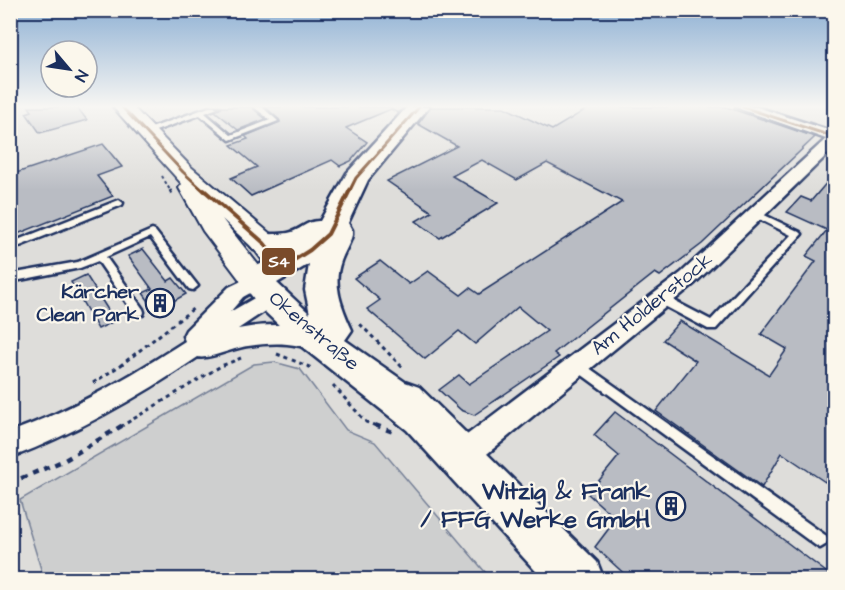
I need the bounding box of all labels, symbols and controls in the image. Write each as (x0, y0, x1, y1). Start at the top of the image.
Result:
north arrow (39, 39, 99, 99)
text: N (69, 66, 93, 86)
street label: Am Holderstock (585, 246, 719, 362)
line badge: S4 (261, 247, 296, 276)
text: S4 (267, 251, 290, 273)
place label: Kärcher Clean Park (36, 278, 140, 329)
street label: Okenstraße (263, 285, 366, 377)
building icon: Kärcher Clean Park (144, 287, 176, 319)
place label: Witzig & Frank / FFG Werke GmbH (421, 475, 650, 537)
building icon: Witzig & Frank / FFG Werke GmbH (655, 490, 687, 522)

